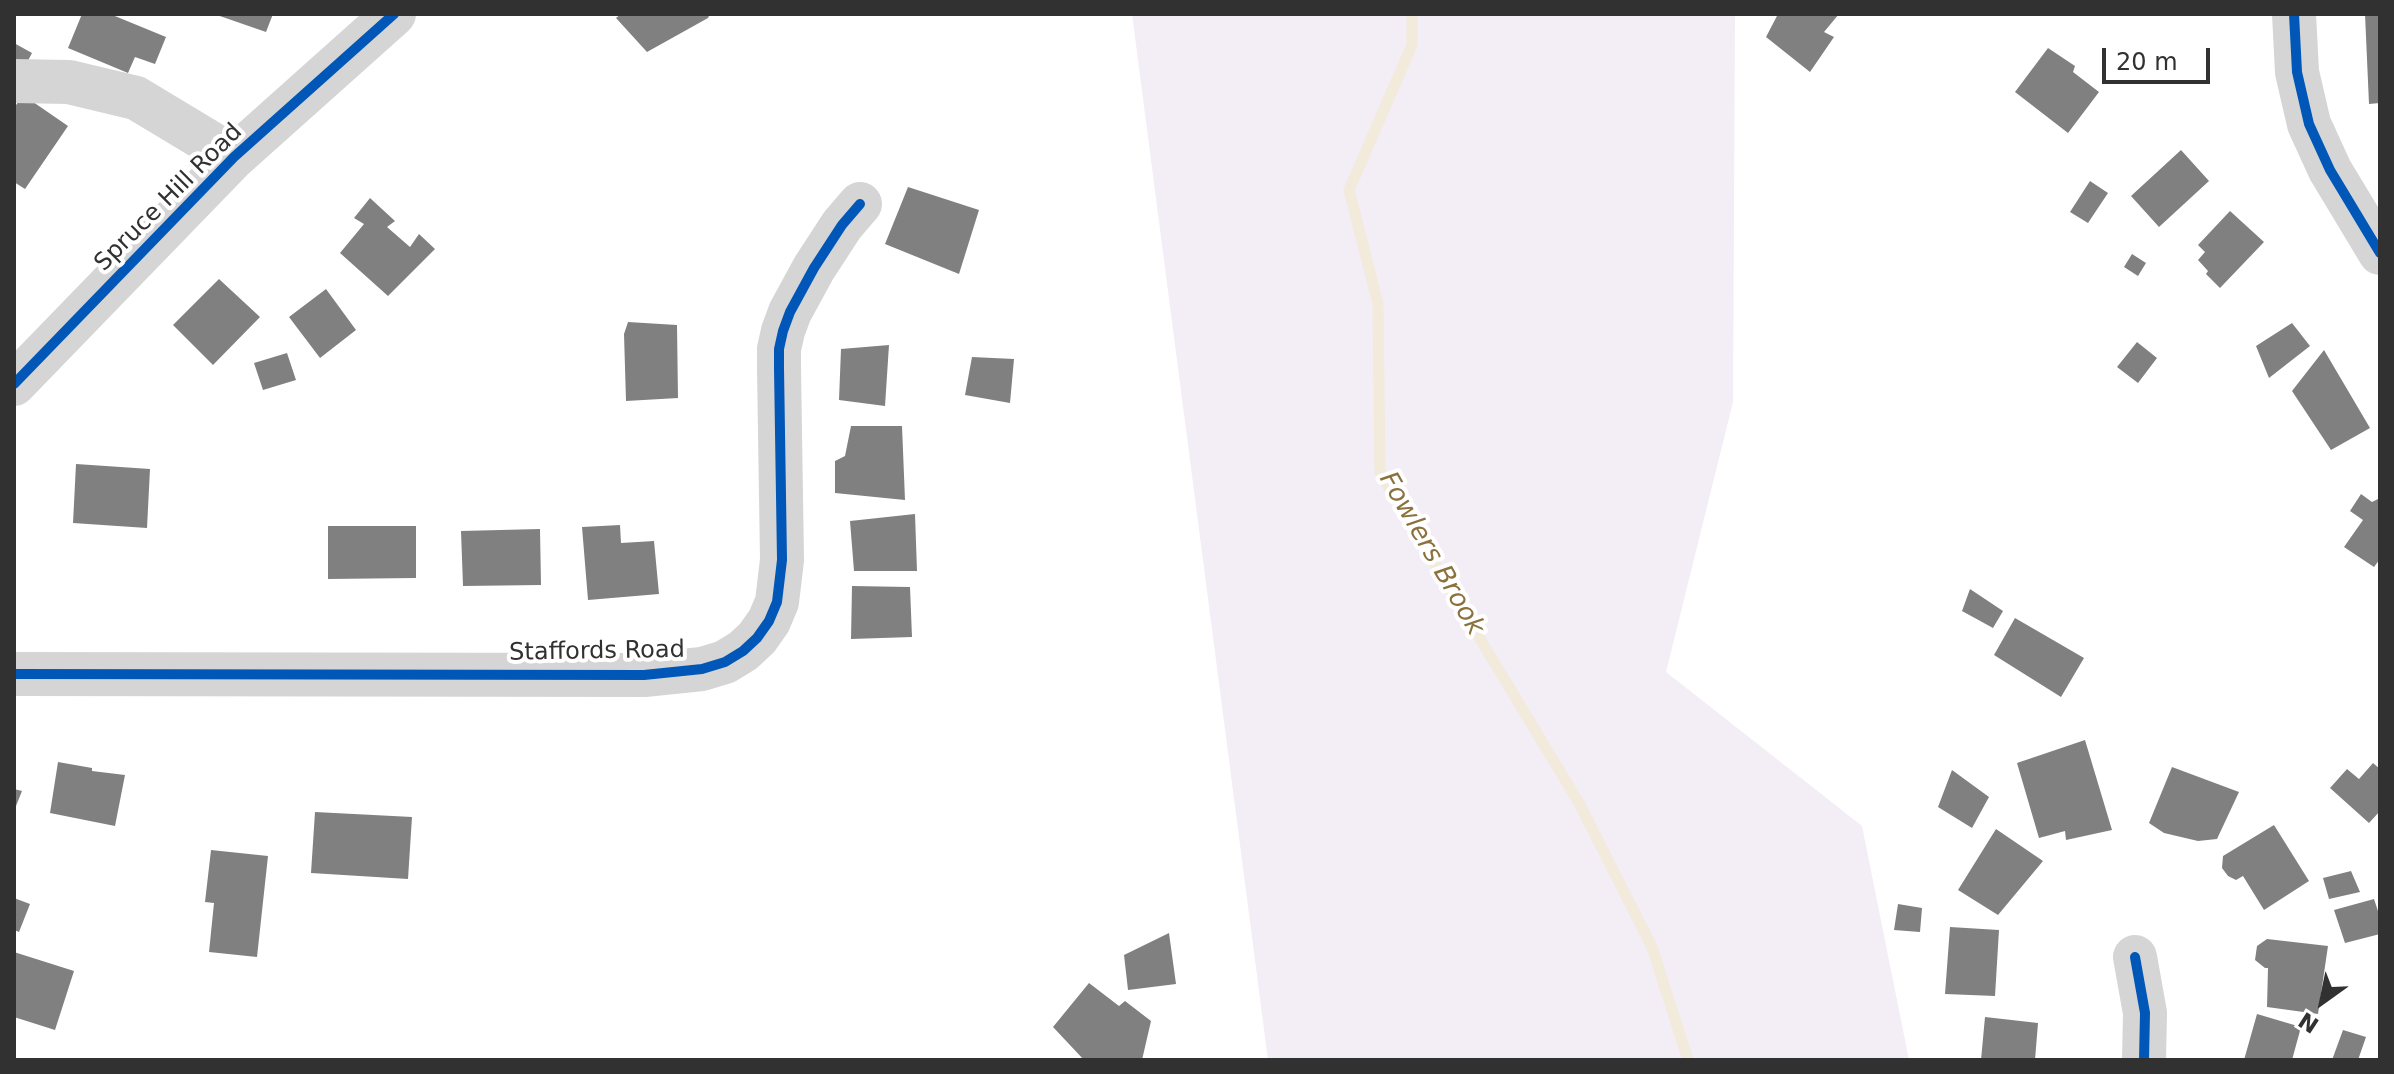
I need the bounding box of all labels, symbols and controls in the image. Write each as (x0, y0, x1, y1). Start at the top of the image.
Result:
scale bar (2106, 32, 2214, 82)
text: 20 m (2116, 48, 2178, 76)
street label: Spruce Hill Road (89, 118, 249, 278)
water label: Fowlers Brook (1372, 467, 1490, 641)
street label: Staffords Road (509, 636, 685, 668)
north arrow (2282, 962, 2362, 1042)
text: N (2294, 1007, 2323, 1038)

